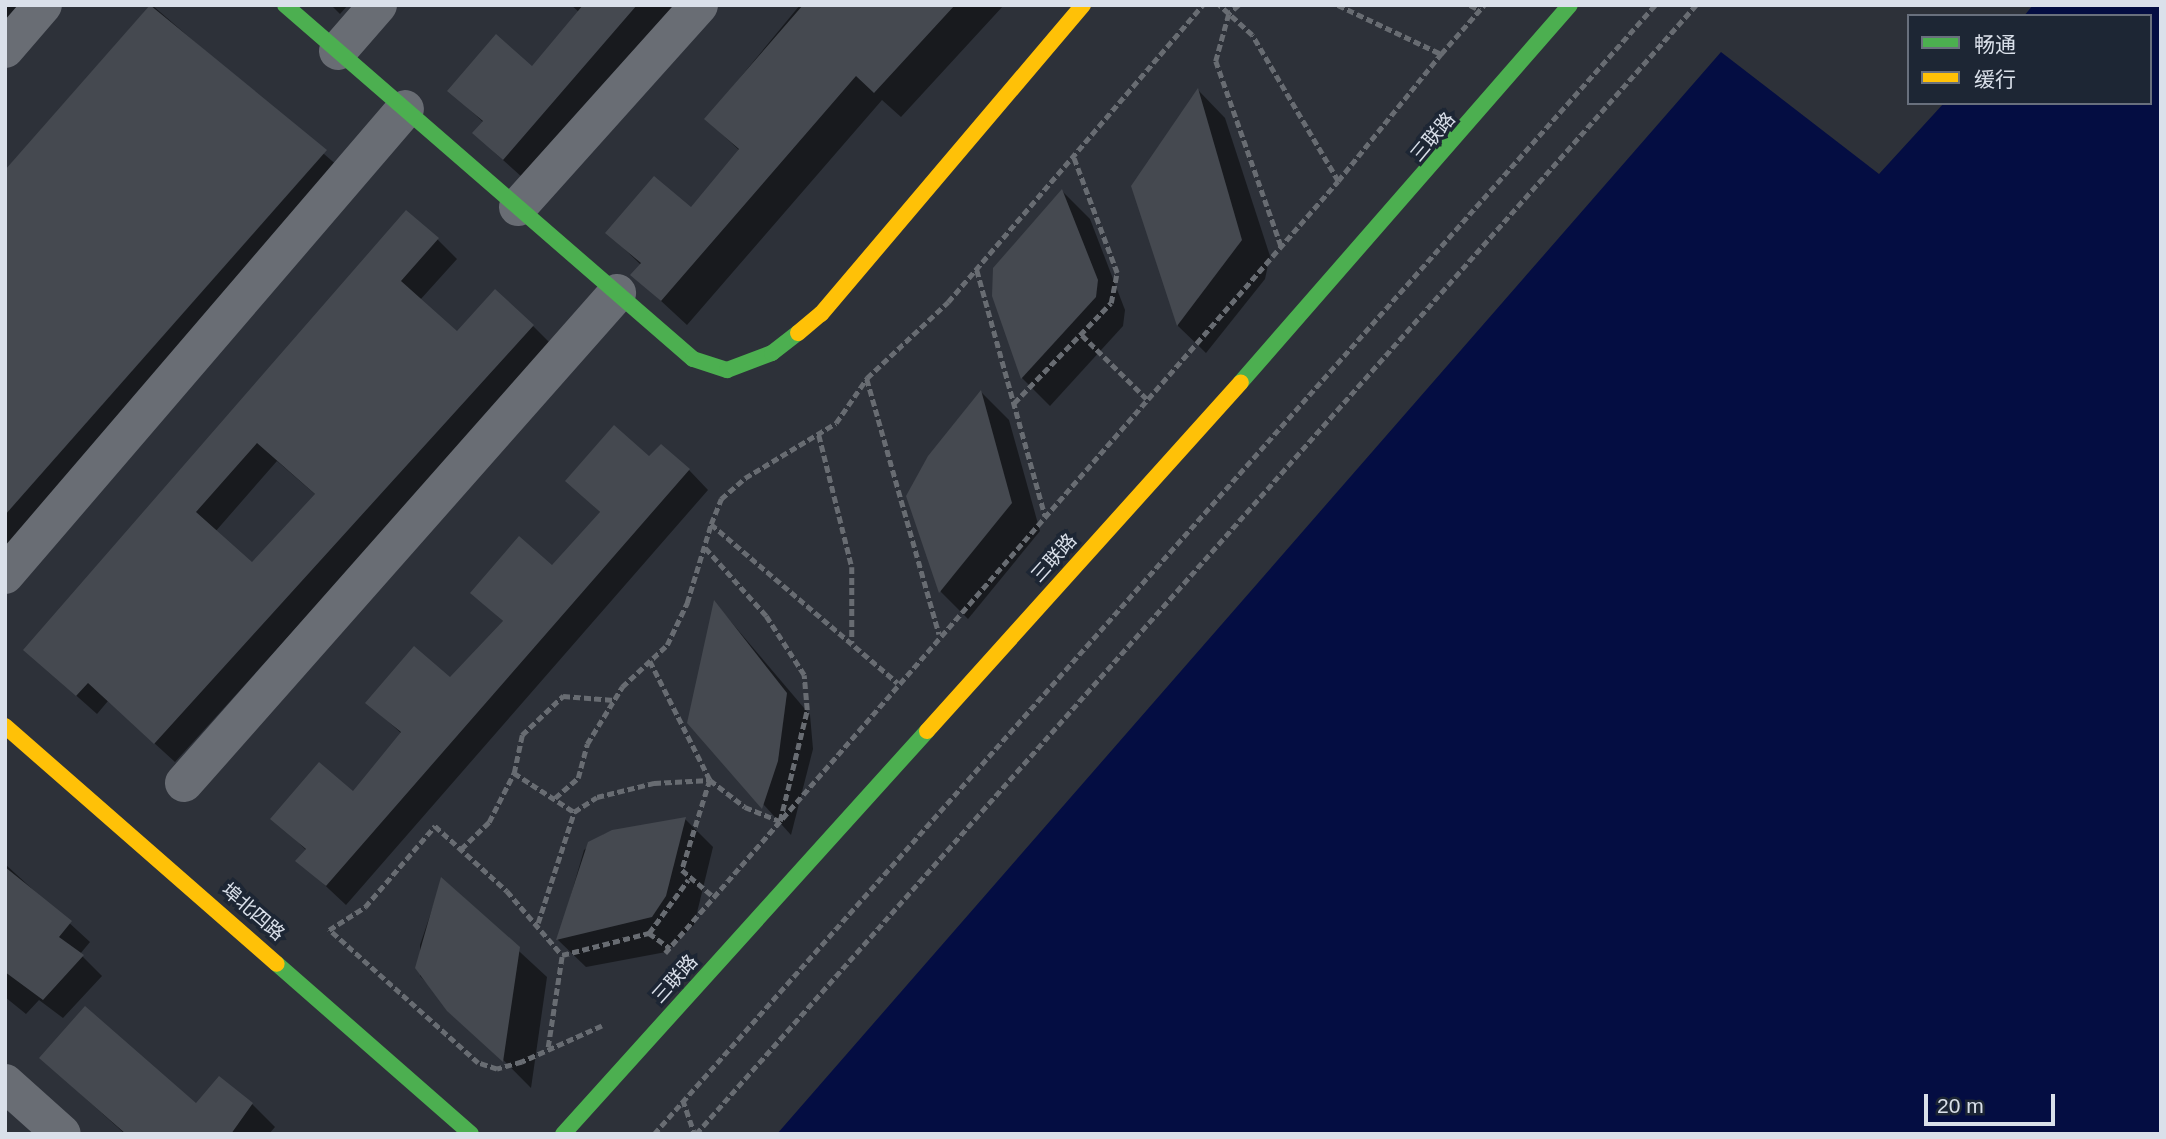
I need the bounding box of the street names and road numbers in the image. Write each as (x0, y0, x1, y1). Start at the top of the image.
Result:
street label: 三联路 (1406, 108, 1460, 166)
street label: 三联路 (1026, 529, 1082, 587)
street label: 埠北四路 (217, 878, 289, 946)
street label: 三联路 (647, 950, 703, 1008)

